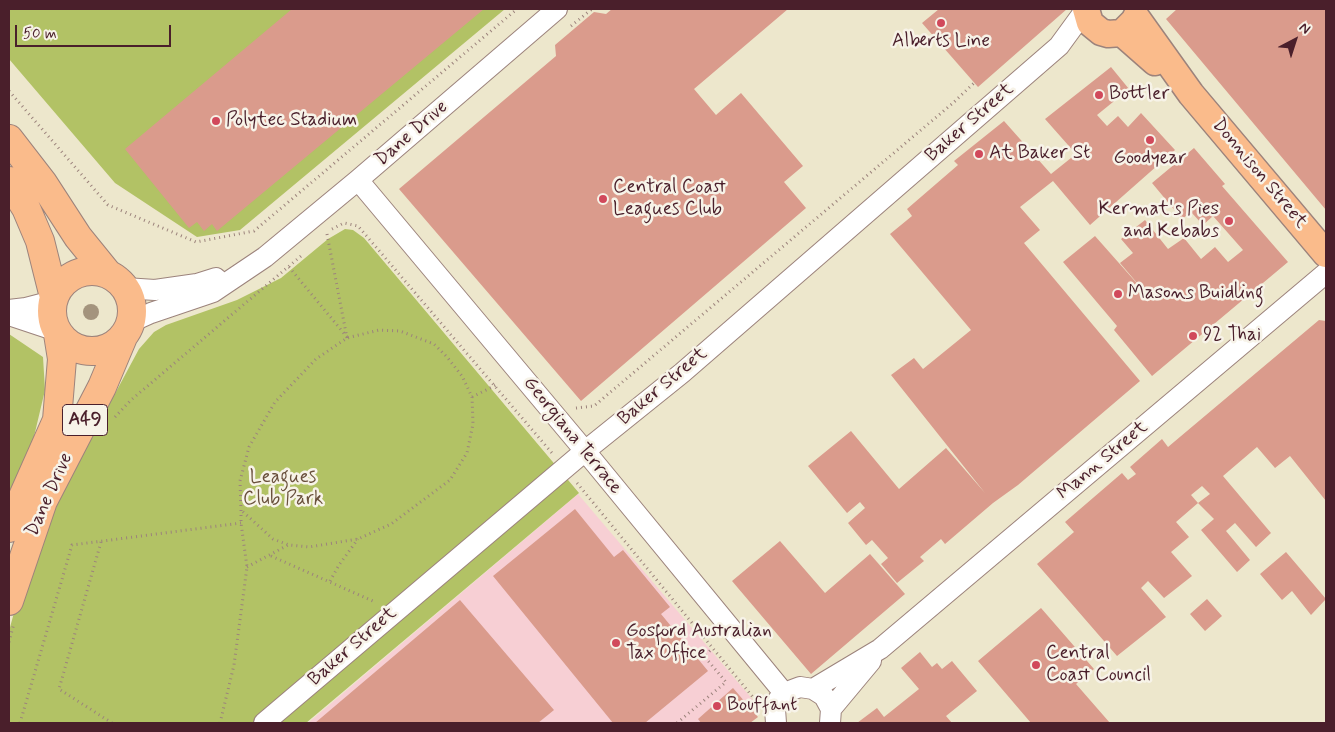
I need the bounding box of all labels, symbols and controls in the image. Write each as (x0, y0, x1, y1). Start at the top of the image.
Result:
scale bar (18, 15, 174, 47)
north arrow (1270, 15, 1320, 65)
marker: Alberts Line (935, 17, 947, 29)
text: N (1295, 19, 1314, 38)
text: 50 m (23, 24, 57, 44)
place label: Alberts Line (892, 31, 990, 53)
street label: Baker Street (921, 78, 1019, 168)
place label: Bottler (1109, 84, 1169, 106)
marker: Bottler (1093, 89, 1105, 101)
street label: Dane Drive (371, 96, 453, 172)
place label: Polytec Stadium (226, 110, 357, 132)
street label: Donnison Street (1206, 114, 1312, 234)
marker: Polytec Stadium (210, 115, 222, 127)
marker: Goodyear (1144, 134, 1156, 146)
place label: At Baker St (989, 143, 1090, 165)
marker: At Baker St (973, 148, 985, 160)
place label: Goodyear (1113, 148, 1187, 170)
place label: Central Coast Leagues Club (613, 177, 726, 221)
marker: Central Coast Leagues Club (597, 193, 609, 205)
place label: Kermat's Pies and Kebabs (1098, 199, 1219, 243)
marker: Kermat's Pies and Kebabs (1223, 215, 1235, 227)
place label: Masons Buidling (1128, 283, 1264, 305)
marker: Masons Buidling (1112, 288, 1124, 300)
place label: 92 Thai (1203, 325, 1261, 347)
marker: 92 Thai (1187, 330, 1199, 342)
street label: Baker Street (614, 343, 712, 431)
street label: Georgiana Terrace (518, 373, 626, 499)
road number: A49 (62, 404, 108, 436)
street label: Mann Street (1053, 417, 1153, 505)
street label: Dane Drive (21, 450, 79, 540)
park label: Leagues Club Park (243, 467, 323, 511)
street label: Baker Street (304, 602, 402, 692)
place label: Gosford Australian Tax Office (626, 621, 772, 665)
marker: Gosford Australian Tax Office (610, 637, 622, 649)
place label: Central Coast Council (1046, 643, 1151, 687)
marker: Central Coast Council (1030, 659, 1042, 671)
place label: Bouffant (727, 695, 797, 717)
marker: Bouffant (711, 700, 723, 712)

